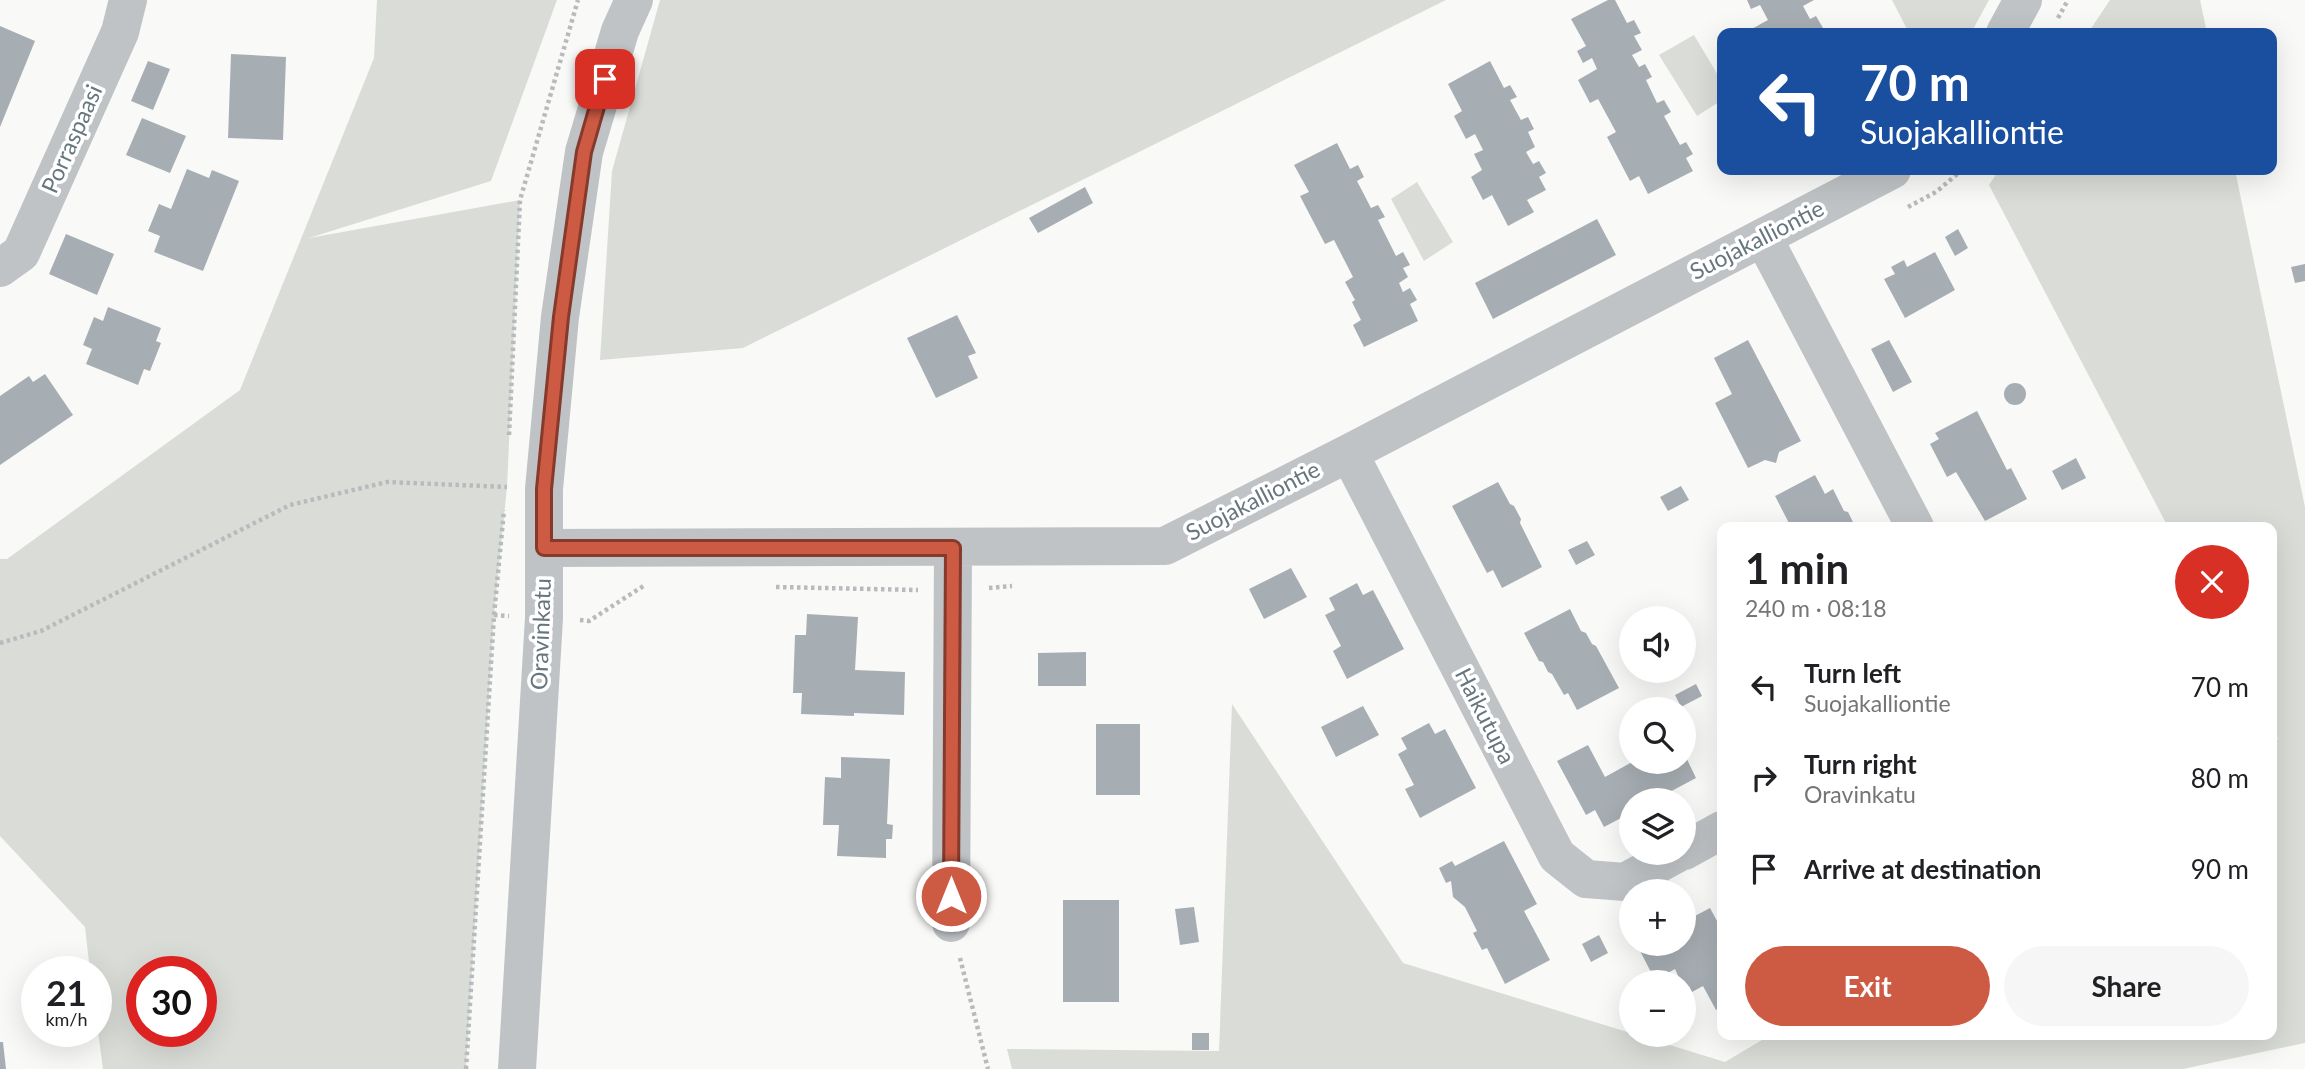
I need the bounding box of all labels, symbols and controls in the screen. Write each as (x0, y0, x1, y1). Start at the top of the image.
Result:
pin (575, 49, 635, 109)
text: 70 m (1860, 53, 1970, 111)
icon: left (1745, 56, 1836, 147)
icon: arrive (586, 60, 624, 98)
street label: Porraspaasi (35, 80, 107, 197)
text: Suojakalliontie (1860, 112, 2064, 151)
street label: Suojakalliontie (1685, 193, 1828, 285)
street label: Suojakalliontie (1181, 454, 1324, 546)
text: 1 min (1745, 543, 1849, 593)
button: close (2175, 545, 2249, 619)
street label: Oravinkatu (524, 578, 556, 690)
text: 240 m · 08:18 (1745, 594, 1887, 622)
map controls (1619, 606, 1696, 1047)
button: sound (1619, 606, 1696, 683)
text: Turn left (1804, 657, 1901, 689)
street label: Haikutupa (1450, 663, 1522, 768)
icon: left (1745, 668, 1783, 706)
text: 70 m (2191, 671, 2249, 703)
text: Suojakalliontie (1804, 689, 1951, 717)
button: search (1619, 697, 1696, 774)
text: Turn right (1804, 748, 1917, 780)
icon: right (1745, 759, 1783, 797)
text: 80 m (2191, 762, 2249, 794)
text: Oravinkatu (1804, 780, 1916, 808)
button: layers (1619, 788, 1696, 865)
icon: arrive (1745, 850, 1783, 888)
text: Arrive at destination (1804, 853, 2041, 885)
text: 90 m (2191, 853, 2249, 885)
position arrow (914, 859, 988, 933)
button: + (1619, 879, 1696, 956)
button: Exit (1745, 946, 1990, 1026)
button: Share (2004, 946, 2249, 1026)
speed limit sign: 30 (126, 956, 217, 1047)
button: − (1619, 970, 1696, 1047)
text: 21 (46, 971, 87, 1013)
text: km/h (45, 1008, 88, 1030)

